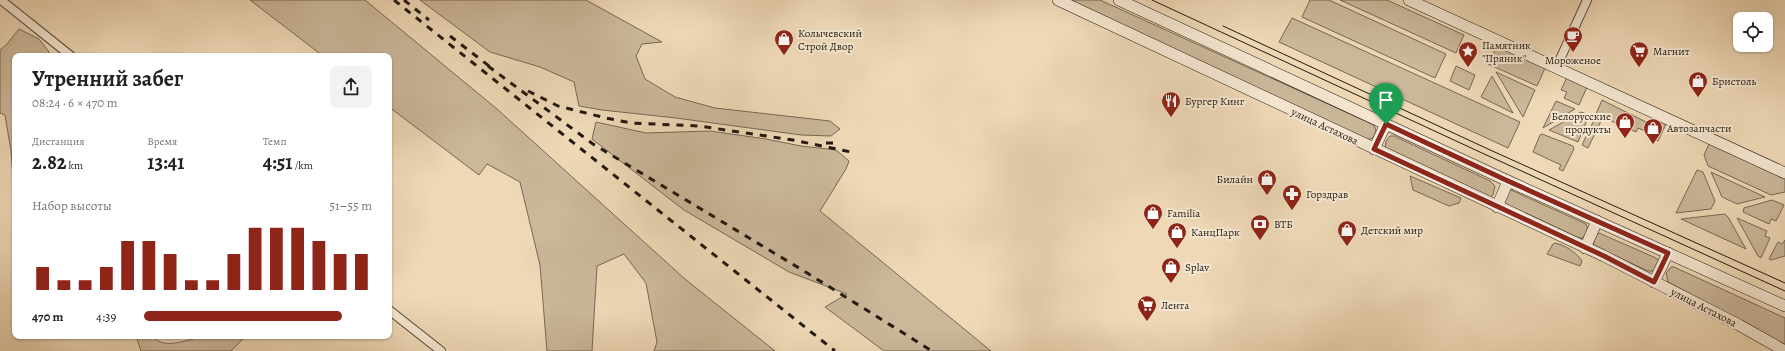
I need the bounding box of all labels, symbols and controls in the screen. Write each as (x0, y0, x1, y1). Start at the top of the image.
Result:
map controls (1733, 12, 1773, 52)
button: locate (1733, 12, 1773, 52)
cafe icon: Мороженое (1562, 25, 1584, 53)
place label: Колычевский Строй Двор (798, 26, 862, 54)
shop icon: Колычевский Строй Двор (773, 28, 795, 56)
place label: Памятник "Пряник" (1482, 38, 1531, 66)
place icon: Памятник "Пряник" (1457, 40, 1479, 68)
supermarket icon: Магнит (1628, 40, 1650, 68)
place label: Магнит (1653, 44, 1690, 59)
place label: Мороженое (1545, 53, 1601, 68)
text: Утренний забег (32, 64, 183, 94)
button: share (330, 66, 372, 108)
shop icon: Бристоль (1687, 70, 1709, 98)
place label: Бристоль (1712, 74, 1756, 89)
pin (1369, 83, 1403, 124)
icon: arrive (1375, 89, 1397, 111)
restaurant icon: Бургер Кинг (1160, 90, 1182, 118)
text: 08:24 · 6 × 470 m (32, 94, 118, 111)
place label: Бургер Кинг (1185, 94, 1245, 109)
street label: улица Астахова (1288, 104, 1362, 149)
place label: Белорусские продукты (1551, 109, 1611, 137)
shop icon: Белорусские продукты (1614, 111, 1636, 139)
shop icon: Автозапчасти (1642, 117, 1664, 145)
place label: Автозапчасти (1666, 121, 1731, 136)
text: Дистанция (32, 134, 84, 149)
text: Время (147, 134, 177, 149)
text: Темп (263, 134, 287, 149)
text: 2.82 (32, 149, 66, 176)
text: 13:41 (147, 149, 184, 176)
text: 4:51 (263, 149, 293, 176)
text: km (66, 158, 83, 173)
text: /km (293, 158, 313, 173)
shop icon: Билайн (1256, 168, 1278, 196)
place label: Билайн (1217, 172, 1253, 187)
pharmacy icon: Горздрав (1281, 183, 1303, 211)
place label: Горздрав (1306, 187, 1348, 202)
text: Набор высоты (32, 197, 112, 214)
text: 51–55 m (329, 197, 372, 214)
shop icon: Familia (1142, 202, 1164, 230)
place label: Familia (1167, 206, 1201, 221)
bank icon: ВТБ (1249, 213, 1271, 241)
place label: ВТБ (1274, 217, 1293, 232)
shop icon: Детский мир (1336, 219, 1358, 247)
shop icon: КанцПарк (1166, 221, 1188, 249)
place label: Детский мир (1361, 223, 1423, 238)
place label: КанцПарк (1191, 225, 1240, 240)
shop icon: Splav (1160, 256, 1182, 284)
place label: Splav (1185, 260, 1209, 275)
street label: улица Астахова (1667, 284, 1740, 331)
supermarket icon: Лента (1136, 294, 1158, 322)
place label: Лента (1161, 298, 1190, 313)
text: 470 m (32, 308, 63, 325)
text: 4:39 (96, 308, 116, 325)

